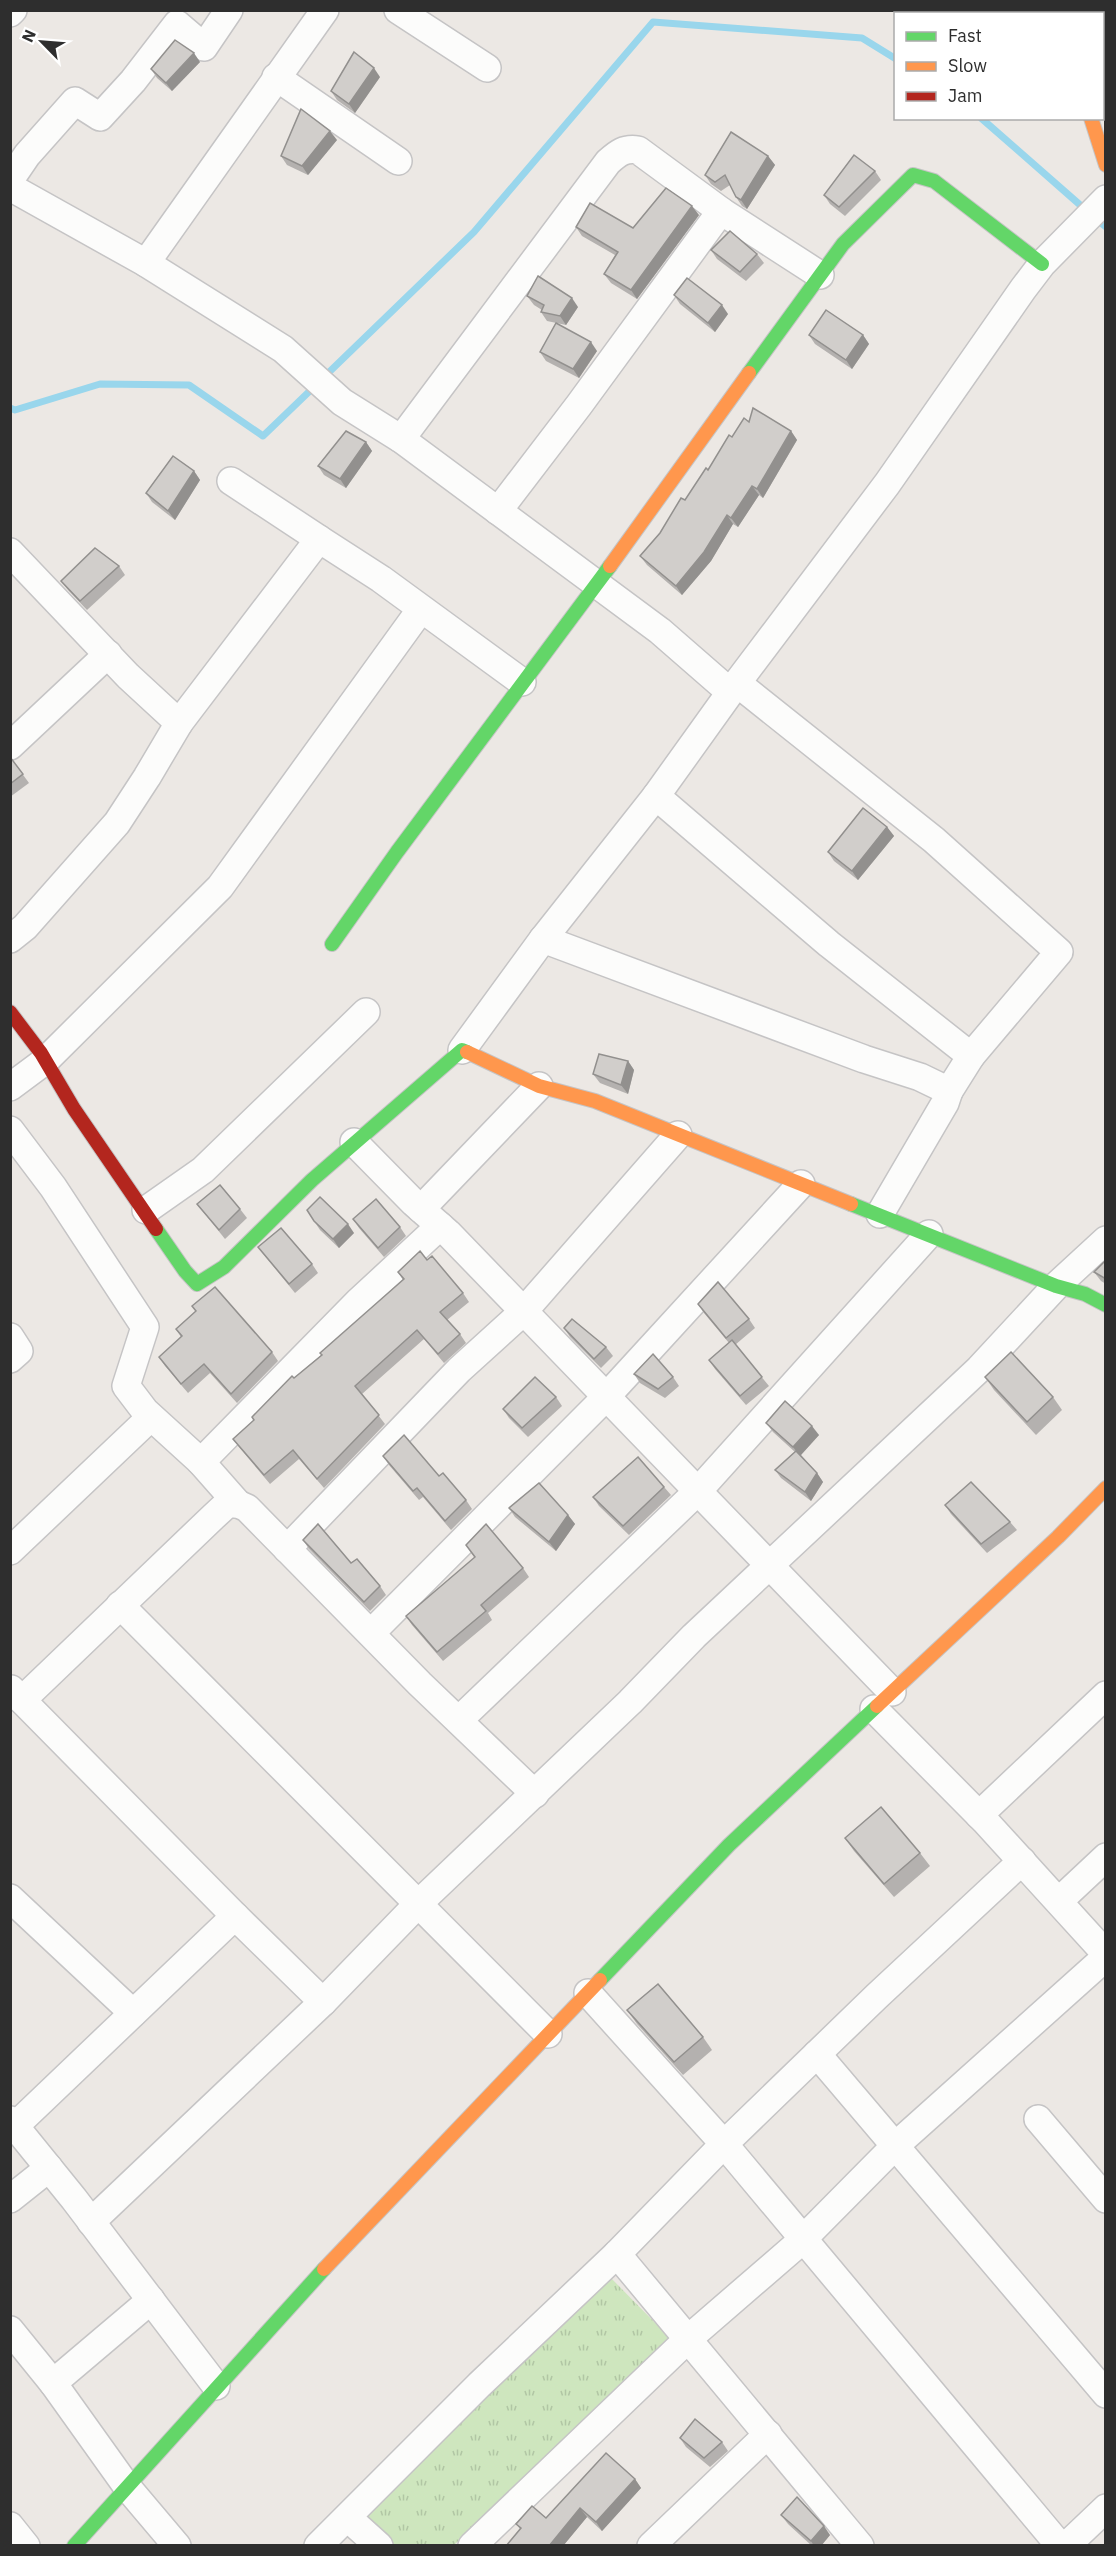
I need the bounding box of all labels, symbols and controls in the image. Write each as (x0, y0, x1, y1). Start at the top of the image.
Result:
north arrow (12, 12, 72, 72)
legend (894, 12, 1104, 120)
text: Fast (948, 24, 982, 47)
text: N (17, 26, 40, 45)
text: Slow (948, 54, 987, 77)
text: Jam (948, 84, 983, 107)

